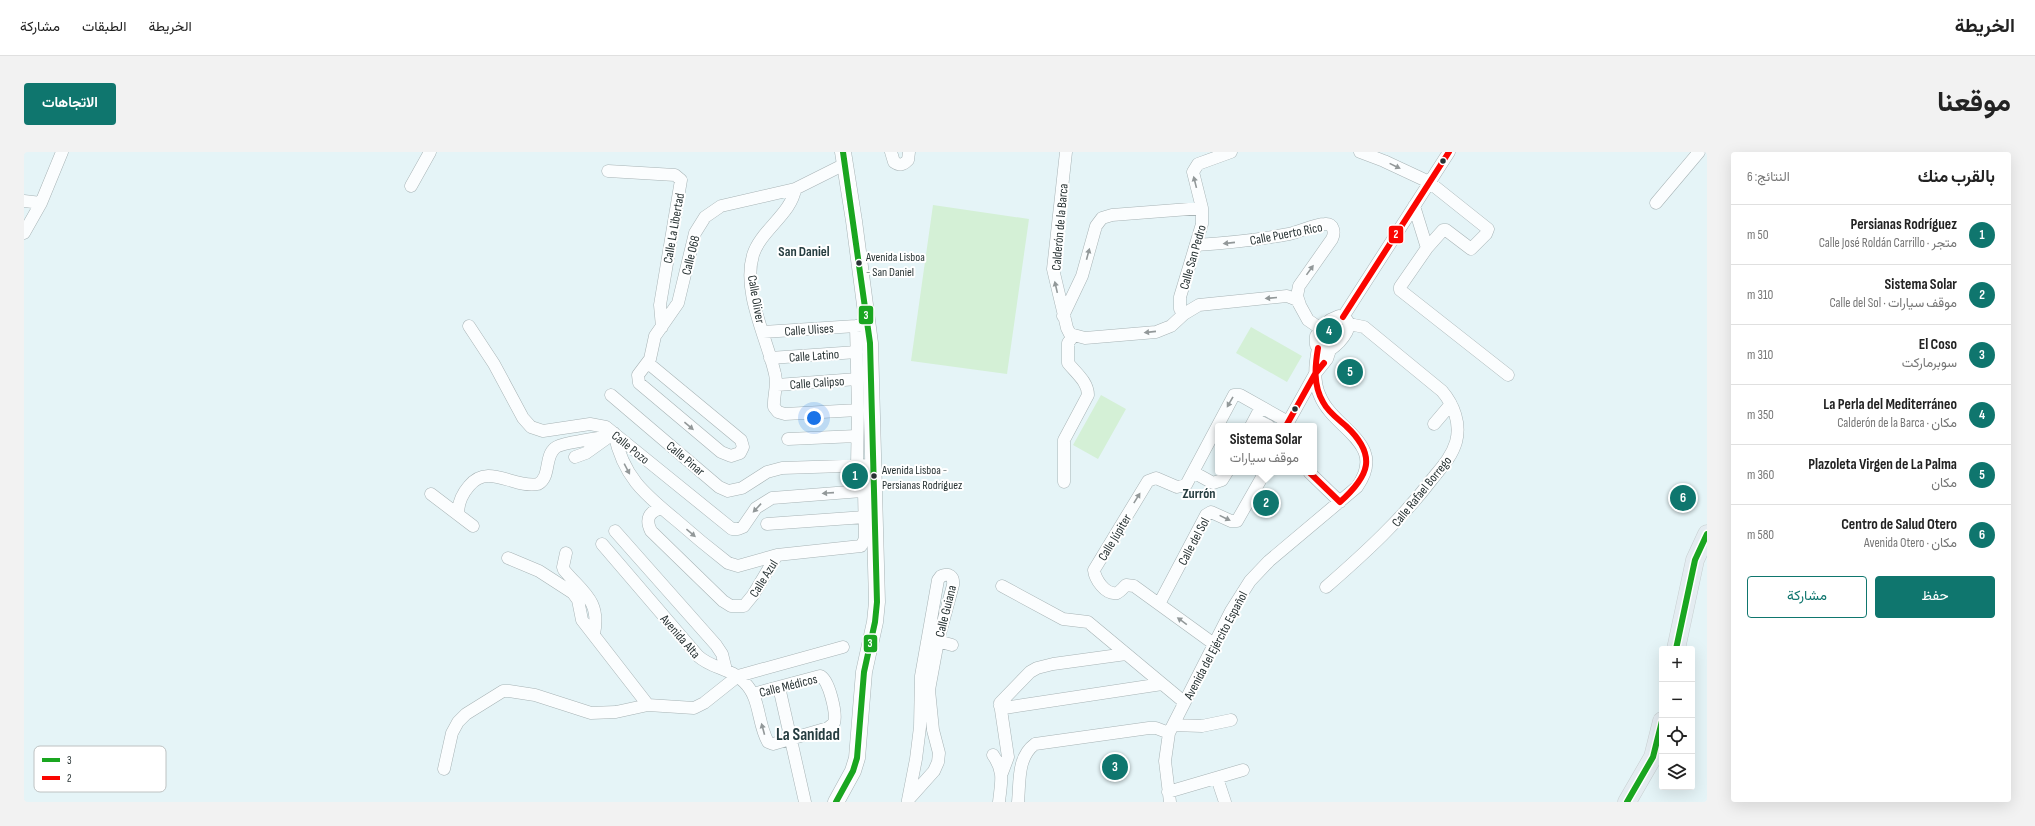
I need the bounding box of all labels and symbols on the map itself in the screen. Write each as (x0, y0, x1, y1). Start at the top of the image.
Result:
unlabelled marker (1438, 156, 1448, 166)
one-way arrow (1389, 163, 1401, 169)
one-way arrow (1192, 176, 1198, 188)
street label: Calderón de la Barca (1048, 183, 1072, 271)
street label: Calle La Libertad (660, 192, 688, 265)
street label: Calle Puerto Rico (1249, 219, 1324, 249)
street label: Calle San Pedro (1176, 223, 1210, 291)
line badge: 2 (1388, 225, 1404, 244)
text: 2 (1394, 228, 1399, 241)
street label: Calle 068 (678, 233, 704, 277)
one-way arrow (1223, 239, 1235, 246)
district label: San Daniel (778, 243, 830, 260)
one-way arrow (1085, 248, 1091, 260)
place label: Avenida Lisboa - San Daniel (865, 250, 925, 280)
marker: Avenida Lisboa - San Daniel (854, 258, 864, 268)
one-way arrow (1306, 265, 1314, 275)
street label: Calle Oliver (744, 274, 768, 325)
one-way arrow (1053, 281, 1059, 293)
one-way arrow (1265, 295, 1277, 301)
line badge: 3 (858, 305, 874, 325)
text: 3 (864, 309, 869, 322)
pin: 4 (1316, 316, 1342, 346)
street label: Calle Ulises (784, 320, 835, 340)
one-way arrow (1144, 329, 1156, 336)
street label: Calle Latino (788, 346, 840, 366)
pin: 5 (1337, 357, 1363, 387)
street label: Calle Calipso (789, 373, 845, 393)
one-way arrow (1226, 396, 1233, 408)
unlabelled marker (1290, 404, 1300, 414)
your location (804, 408, 824, 428)
one-way arrow (684, 421, 695, 430)
street label: Calle Pozo (608, 428, 652, 468)
street label: Calle Pinar (663, 438, 708, 480)
street label: Calle Rafael Borrego (1388, 453, 1455, 530)
pin: 1 (842, 461, 868, 491)
one-way arrow (624, 463, 630, 475)
place label: Avenida Lisboa - Persianas Rodríguez (881, 463, 963, 493)
marker: Avenida Lisboa - Persianas Rodríguez (869, 471, 879, 481)
pin: 6 (1670, 483, 1696, 513)
district label: Zurrón (1182, 485, 1216, 502)
pin: 2 (1253, 488, 1279, 518)
one-way arrow (822, 490, 834, 497)
one-way arrow (1134, 492, 1141, 504)
one-way arrow (753, 503, 762, 513)
street label: Calle Júpiter (1095, 511, 1135, 564)
street label: Calle del Sol (1175, 515, 1213, 568)
one-way arrow (1219, 515, 1231, 521)
one-way arrow (686, 529, 697, 538)
street label: Calle Azul (746, 557, 782, 600)
street label: Calle Guiana (932, 584, 960, 639)
street label: Avenida del Ejército Español (1180, 589, 1251, 703)
street label: Avenida Alta (656, 611, 704, 662)
one-way arrow (1177, 617, 1187, 625)
line badge: 3 (863, 634, 878, 653)
text: 3 (868, 637, 873, 650)
street label: Calle Médicos (758, 671, 819, 701)
one-way arrow (760, 723, 766, 736)
district label: La Sanidad (776, 725, 840, 745)
legend (34, 746, 166, 792)
pin: 3 (1102, 752, 1128, 782)
text: 3 (67, 754, 72, 767)
text: 2 (67, 772, 72, 785)

